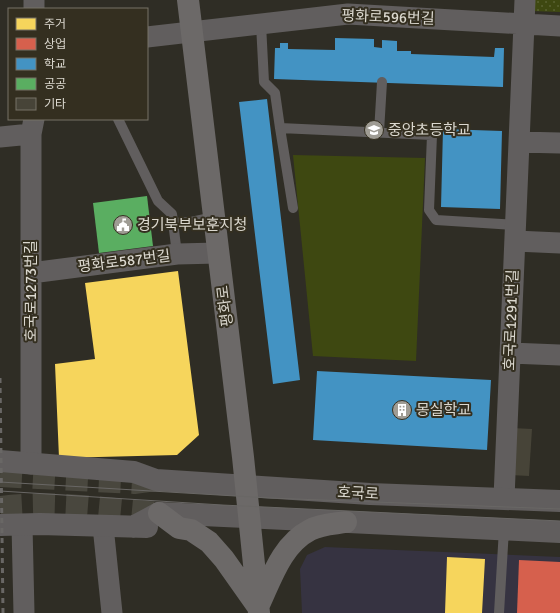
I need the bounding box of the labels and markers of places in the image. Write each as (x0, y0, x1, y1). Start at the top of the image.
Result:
school or university icon: 중앙초등학교 (363, 119, 385, 141)
place label: 중앙초등학교 (388, 121, 471, 139)
public building icon: 경기북부보훈지청 (112, 214, 134, 236)
place label: 경기북부보훈지청 (137, 216, 247, 234)
building icon: 몽실학교 (391, 399, 413, 421)
place label: 몽실학교 (416, 401, 471, 419)

